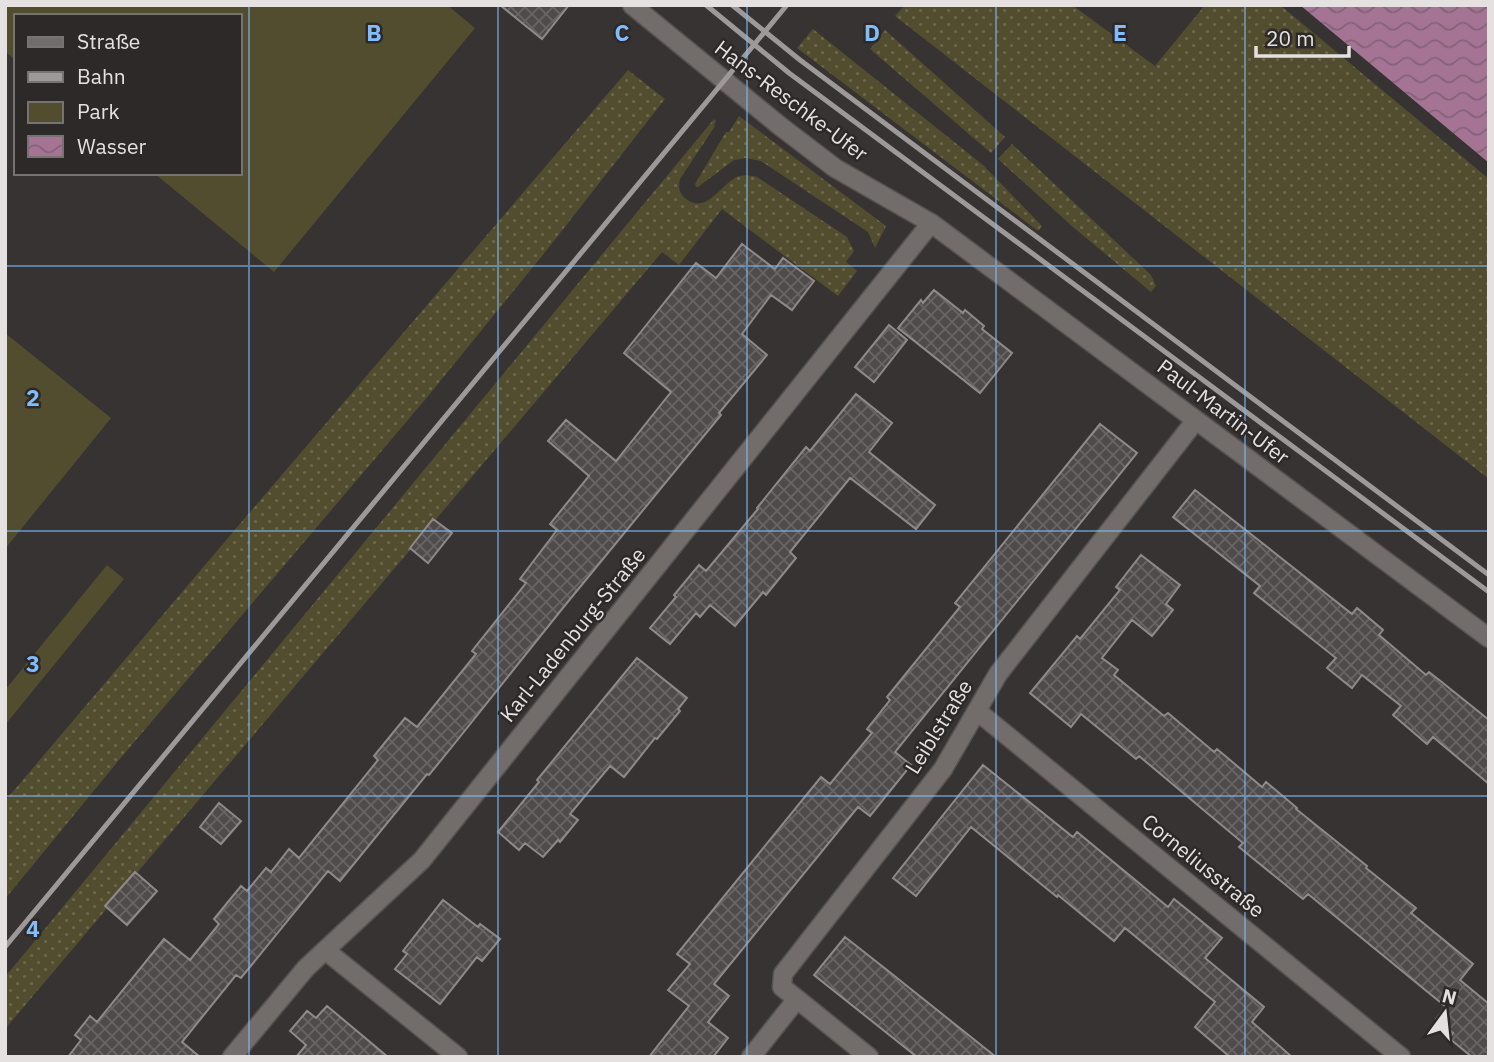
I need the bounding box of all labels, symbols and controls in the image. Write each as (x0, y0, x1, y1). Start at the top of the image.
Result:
legend (14, 14, 242, 175)
scale bar (1256, 14, 1349, 58)
text: B (366, 17, 382, 47)
text: C (615, 17, 630, 47)
text: D (864, 17, 880, 47)
text: E (1113, 17, 1127, 47)
text: 20 m (1266, 24, 1315, 52)
text: Straße (77, 27, 140, 55)
street label: Hans-Reschke-Ufer (709, 33, 874, 167)
text: Bahn (77, 62, 126, 90)
text: Park (77, 97, 120, 125)
text: Wasser (77, 132, 147, 160)
street label: Paul-Martin-Ufer (1152, 352, 1296, 470)
text: 2 (26, 382, 40, 412)
street label: Karl-Ladenburg-Straße (493, 541, 651, 727)
text: 3 (26, 648, 40, 678)
street label: Leiblstraße (898, 674, 978, 779)
street label: Corneliusstraße (1136, 807, 1271, 923)
text: 4 (26, 913, 40, 943)
north arrow (1410, 978, 1480, 1048)
text: N (1440, 983, 1459, 1010)

